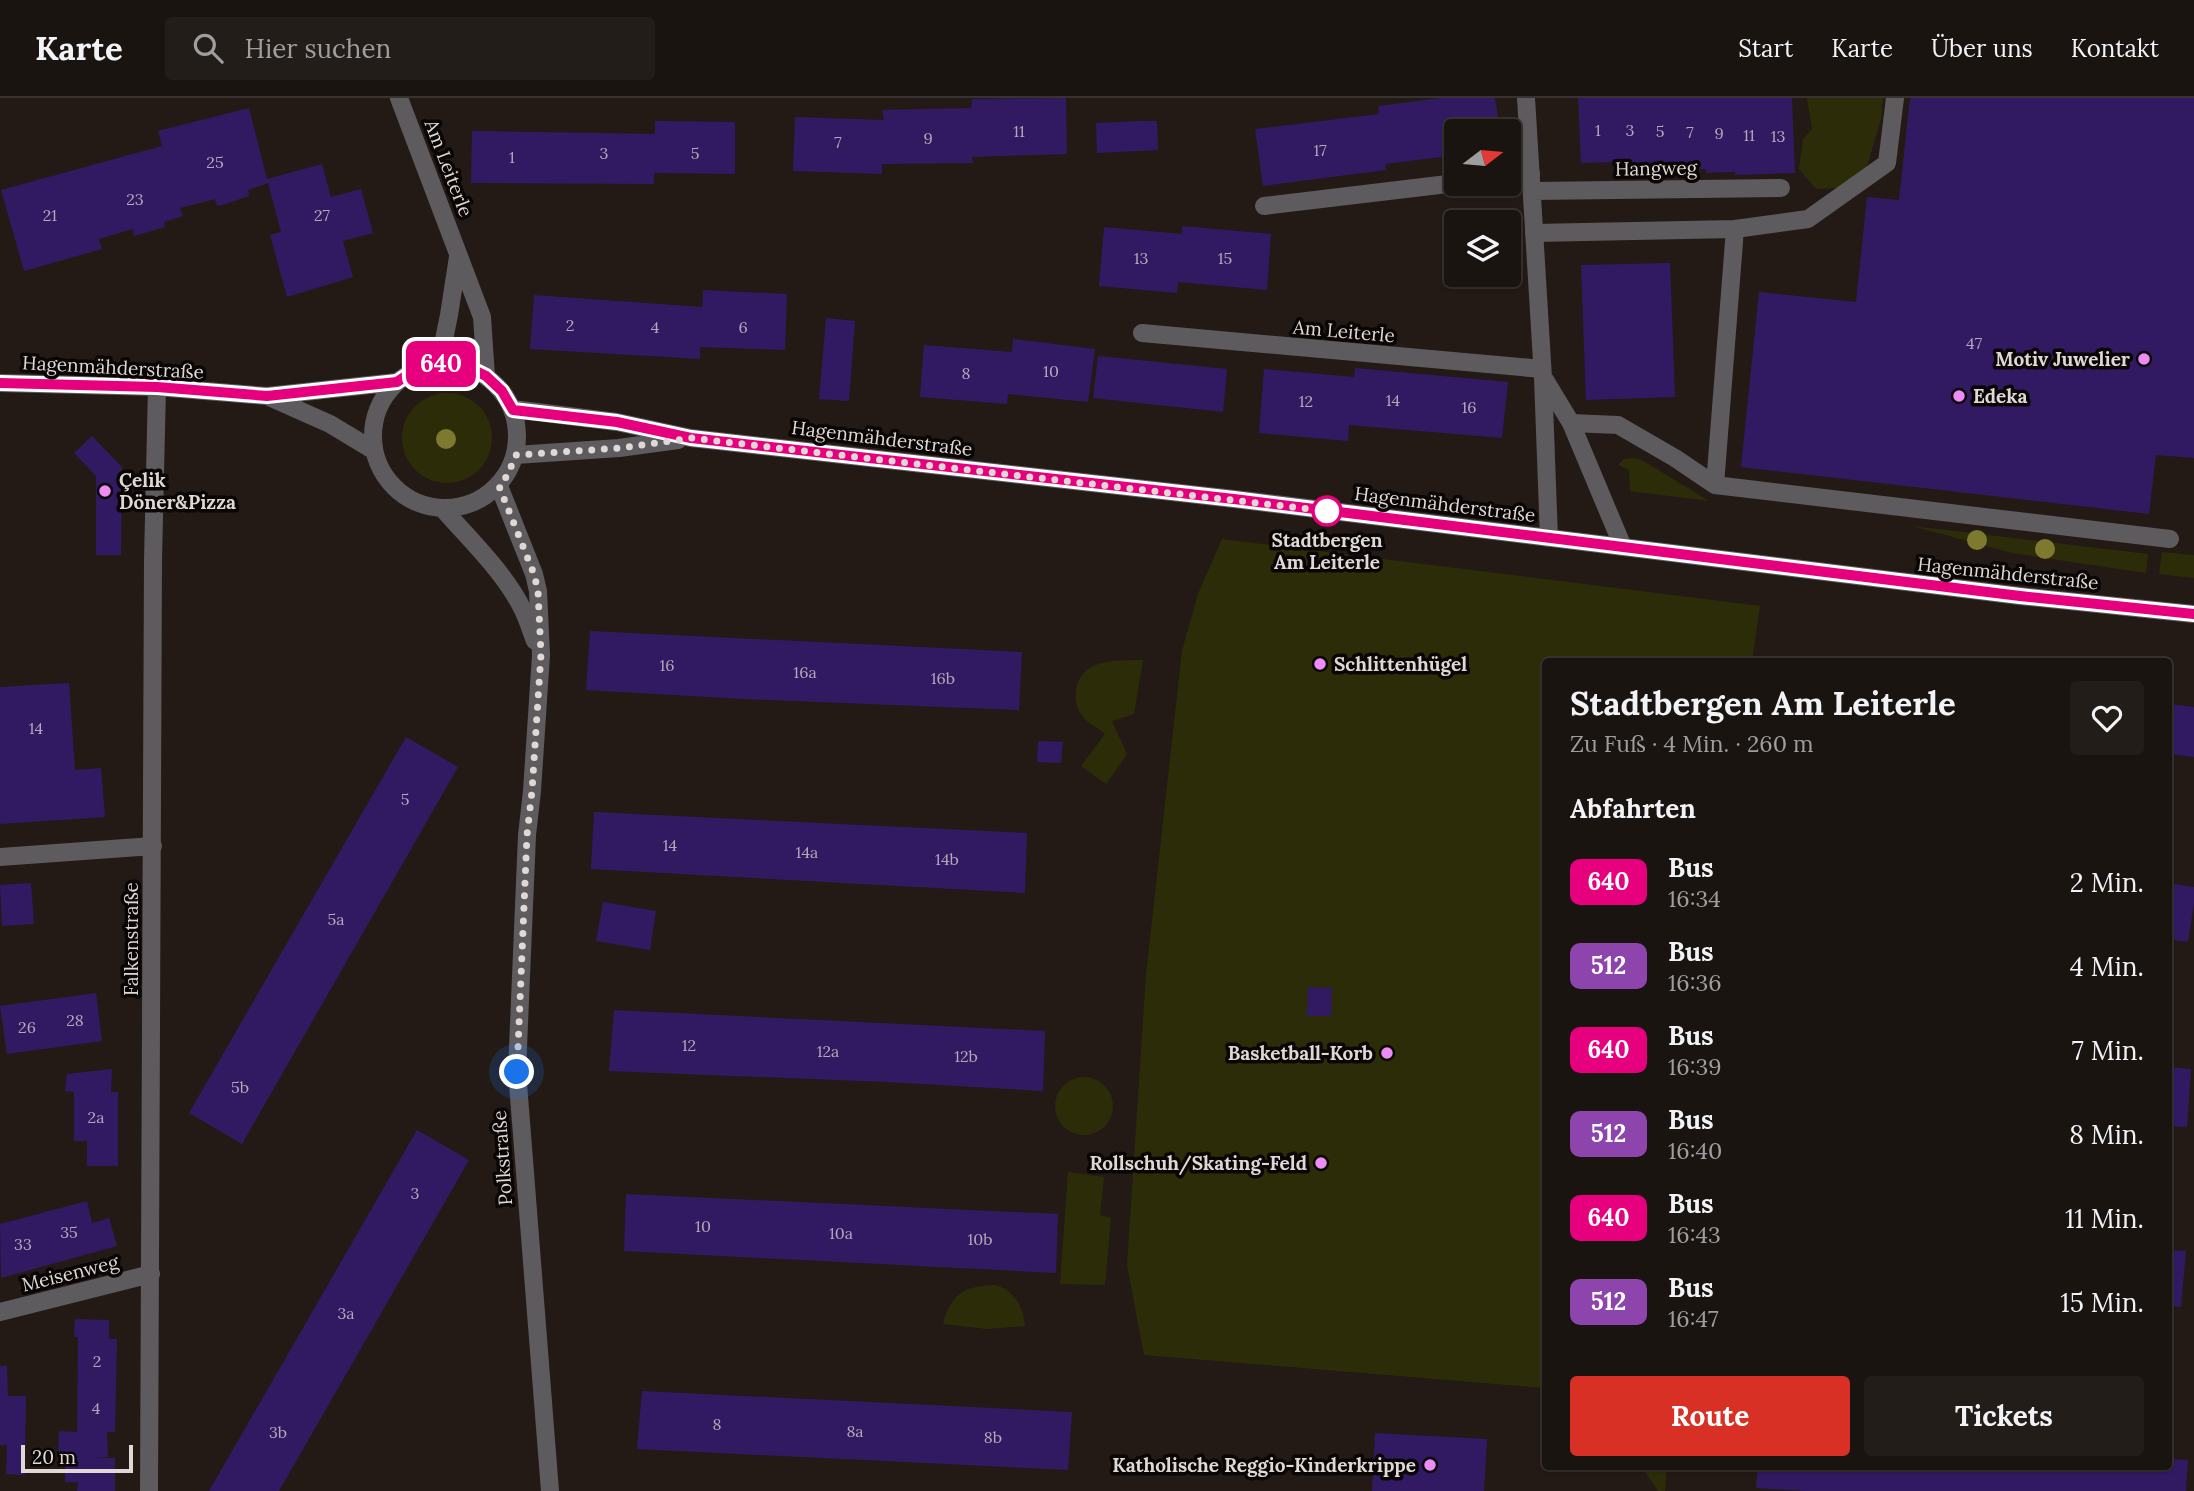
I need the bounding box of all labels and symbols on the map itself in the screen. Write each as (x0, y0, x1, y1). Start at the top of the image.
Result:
street label: Am Leiterle (419, 115, 478, 220)
north arrow (1444, 119, 1521, 196)
house number: 1 (1595, 120, 1601, 140)
house number: 3 (1626, 120, 1635, 140)
house number: 11 (1013, 121, 1025, 141)
house number: 5 (1656, 121, 1664, 141)
house number: 7 (1686, 122, 1694, 142)
house number: 9 (1714, 123, 1724, 143)
house number: 11 (1743, 125, 1755, 145)
house number: 13 (1771, 126, 1785, 146)
house number: 9 (923, 128, 933, 148)
house number: 7 (834, 132, 842, 152)
house number: 17 (1313, 140, 1327, 160)
house number: 3 (600, 143, 609, 163)
house number: 5 (691, 143, 699, 163)
house number: 1 (509, 147, 515, 167)
house number: 25 (206, 152, 224, 172)
street label: Hangweg (1615, 155, 1698, 181)
house number: 23 (126, 189, 144, 209)
house number: 21 (43, 205, 57, 225)
house number: 27 (314, 205, 331, 225)
house number: 13 (1134, 248, 1148, 268)
house number: 15 (1218, 248, 1232, 268)
house number: 2 (566, 315, 574, 335)
street label: Am Leiterle (1291, 315, 1396, 347)
house number: 4 (651, 317, 660, 337)
house number: 6 (738, 317, 748, 337)
house number: 47 (1966, 333, 1983, 353)
line badge: 640 (401, 341, 481, 387)
place label: Motiv Juwelier (1995, 347, 2130, 371)
street label: Hagenmähderstraße (21, 350, 205, 384)
marker: Motiv Juwelier (2136, 351, 2152, 367)
house number: 10 (1043, 361, 1059, 381)
house number: 8 (962, 363, 971, 383)
place label: Edeka (1973, 384, 2028, 408)
marker: Edeka (1951, 388, 1967, 404)
house number: 14 (1386, 390, 1401, 410)
house number: 12 (1299, 391, 1313, 411)
house number: 16 (1461, 397, 1477, 417)
street label: Hagenmähderstraße (790, 415, 974, 461)
place label: Çelik Döner&Pizza (119, 468, 236, 514)
street label: Hagenmähderstraße (1353, 481, 1537, 527)
marker: Çelik Döner&Pizza (97, 483, 113, 499)
marker: Stadtbergen Am Leiterle (1312, 496, 1342, 526)
place label: Stadtbergen Am Leiterle (1271, 528, 1383, 574)
street label: Hagenmähderstraße (1916, 552, 2100, 594)
place label: Schlittenhügel (1334, 652, 1467, 676)
house number: 16 (659, 655, 675, 675)
marker: Schlittenhügel (1312, 656, 1328, 672)
house number: 16a (793, 662, 817, 682)
house number: 16b (931, 668, 955, 688)
house number: 14 (29, 718, 44, 738)
house number: 5 (401, 789, 409, 809)
house number: 14 (663, 835, 678, 855)
house number: 14a (796, 842, 818, 862)
house number: 14b (935, 849, 959, 869)
street label: Falkenstraße (119, 882, 143, 996)
house number: 5a (328, 909, 344, 929)
house number: 28 (66, 1010, 84, 1030)
house number: 26 (18, 1017, 36, 1037)
house number: 12 (682, 1035, 696, 1055)
house number: 12a (817, 1041, 839, 1061)
place label: Basketball-Korb (1228, 1041, 1373, 1065)
marker: Basketball-Korb (1379, 1045, 1395, 1061)
house number: 12b (954, 1046, 978, 1066)
your location (499, 1054, 534, 1089)
house number: 5b (231, 1077, 249, 1097)
house number: 2a (88, 1107, 104, 1127)
street label: Polkstraße (487, 1110, 517, 1206)
place label: Rollschuh/Skating-Feld (1089, 1151, 1307, 1176)
marker: Rollschuh/Skating-Feld (1313, 1155, 1329, 1171)
house number: 3 (411, 1183, 420, 1203)
house number: 10 (695, 1216, 711, 1236)
house number: 35 (60, 1222, 78, 1242)
house number: 10a (829, 1223, 853, 1243)
house number: 10b (967, 1229, 993, 1249)
house number: 33 (14, 1234, 32, 1254)
street label: Meisenweg (19, 1249, 121, 1297)
house number: 3a (337, 1303, 355, 1323)
house number: 2 (93, 1351, 101, 1371)
house number: 4 (92, 1398, 101, 1418)
house number: 8 (713, 1414, 722, 1434)
house number: 8a (846, 1421, 864, 1441)
house number: 3b (269, 1422, 287, 1442)
house number: 8b (984, 1427, 1002, 1447)
scale bar (21, 1442, 133, 1474)
place label: Katholische Reggio-Kinderkrippe (1112, 1453, 1416, 1477)
marker: Katholische Reggio-Kinderkrippe (1422, 1457, 1438, 1473)

